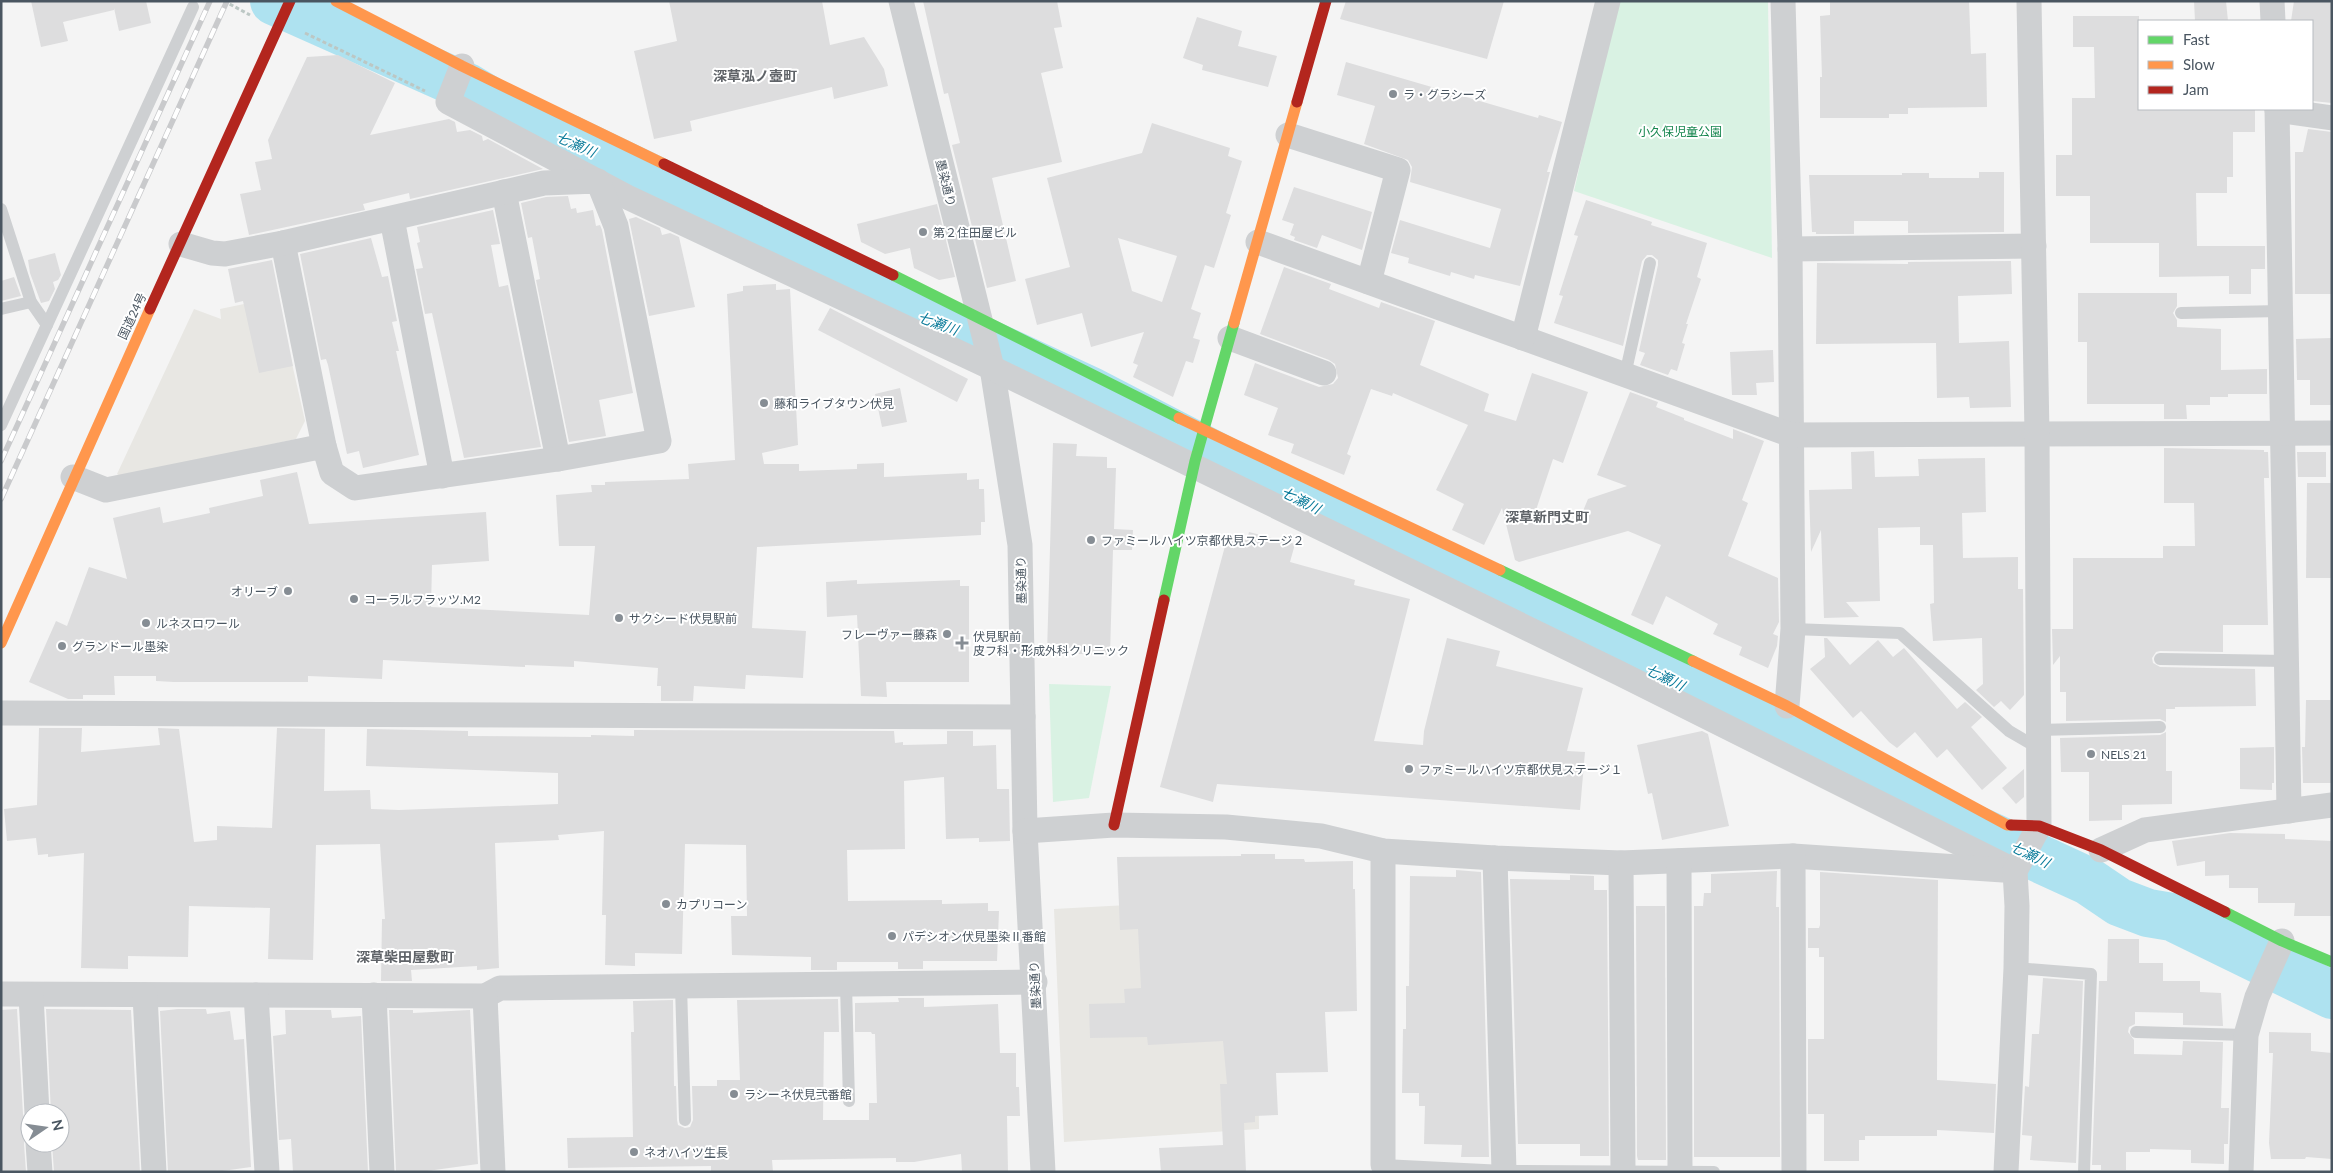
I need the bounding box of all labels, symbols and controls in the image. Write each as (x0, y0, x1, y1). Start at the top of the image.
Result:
legend (2138, 20, 2313, 110)
text: Fast (2183, 30, 2210, 48)
text: Slow (2183, 55, 2215, 73)
district label: 深草泓ノ壺町 (713, 67, 797, 84)
text: Jam (2183, 80, 2209, 98)
place label: ラ・グラシーズ (1403, 87, 1486, 102)
marker: ラ・グラシーズ (1387, 88, 1399, 100)
park label: 小久保児童公園 (1638, 124, 1722, 139)
water label: 七瀬川 (553, 128, 600, 161)
street label: 墨染通り (933, 158, 959, 208)
place label: 第２住田屋ビル (933, 225, 1017, 240)
marker: 第２住田屋ビル (917, 226, 929, 238)
street label: 国道24号 (115, 290, 149, 342)
water label: 七瀬川 (915, 308, 963, 339)
place label: 藤和ライブタウン伏見 (774, 396, 894, 411)
marker: 藤和ライブタウン伏見 (758, 397, 770, 409)
water label: 七瀬川 (1278, 483, 1325, 518)
district label: 深草新門丈町 (1505, 508, 1589, 525)
place label: ファミールハイツ京都伏見ステージ２ (1101, 533, 1305, 548)
marker: ファミールハイツ京都伏見ステージ２ (1085, 534, 1097, 546)
street label: 墨染通り (1013, 556, 1029, 604)
place label: オリーブ (231, 584, 278, 599)
marker: オリーブ (282, 585, 294, 597)
place label: コーラルフラッツ.M2 (364, 592, 481, 607)
marker: コーラルフラッツ.M2 (348, 593, 360, 605)
place label: サクシード伏見駅前 (629, 611, 737, 626)
marker: サクシード伏見駅前 (613, 612, 625, 624)
place label: ルネスロワール (156, 616, 240, 631)
marker: ルネスロワール (140, 617, 152, 629)
place label: フレーヴァー藤森 (841, 627, 937, 642)
marker: フレーヴァー藤森 (941, 628, 953, 640)
place label: 伏見駅前 皮フ科・形成外科クリニック (973, 629, 1129, 658)
marker: 伏見駅前 皮フ科・形成外科クリニック (955, 636, 969, 650)
place label: グランドール墨染 (72, 639, 168, 654)
marker: グランドール墨染 (56, 640, 68, 652)
water label: 七瀬川 (1642, 660, 1689, 695)
place label: NELS 21 (2101, 747, 2147, 762)
marker: NELS 21 (2085, 748, 2097, 760)
place label: ファミールハイツ京都伏見ステージ１ (1419, 762, 1623, 777)
marker: ファミールハイツ京都伏見ステージ１ (1403, 763, 1415, 775)
water label: 七瀬川 (2007, 837, 2054, 872)
place label: カプリコーン (676, 897, 747, 912)
marker: カプリコーン (660, 898, 672, 910)
place label: パデシオン伏見墨染Ⅱ番館 (902, 929, 1046, 944)
marker: パデシオン伏見墨染Ⅱ番館 (886, 930, 898, 942)
district label: 深草柴田屋敷町 (356, 948, 454, 965)
street label: 墨染通り (1026, 961, 1044, 1009)
place label: ラシーネ伏見弐番館 (744, 1087, 852, 1102)
marker: ラシーネ伏見弐番館 (728, 1088, 740, 1100)
north arrow (20, 1103, 70, 1153)
text: N (49, 1118, 68, 1132)
place label: ネオハイツ生長 (644, 1145, 728, 1160)
marker: ネオハイツ生長 (628, 1146, 640, 1158)

